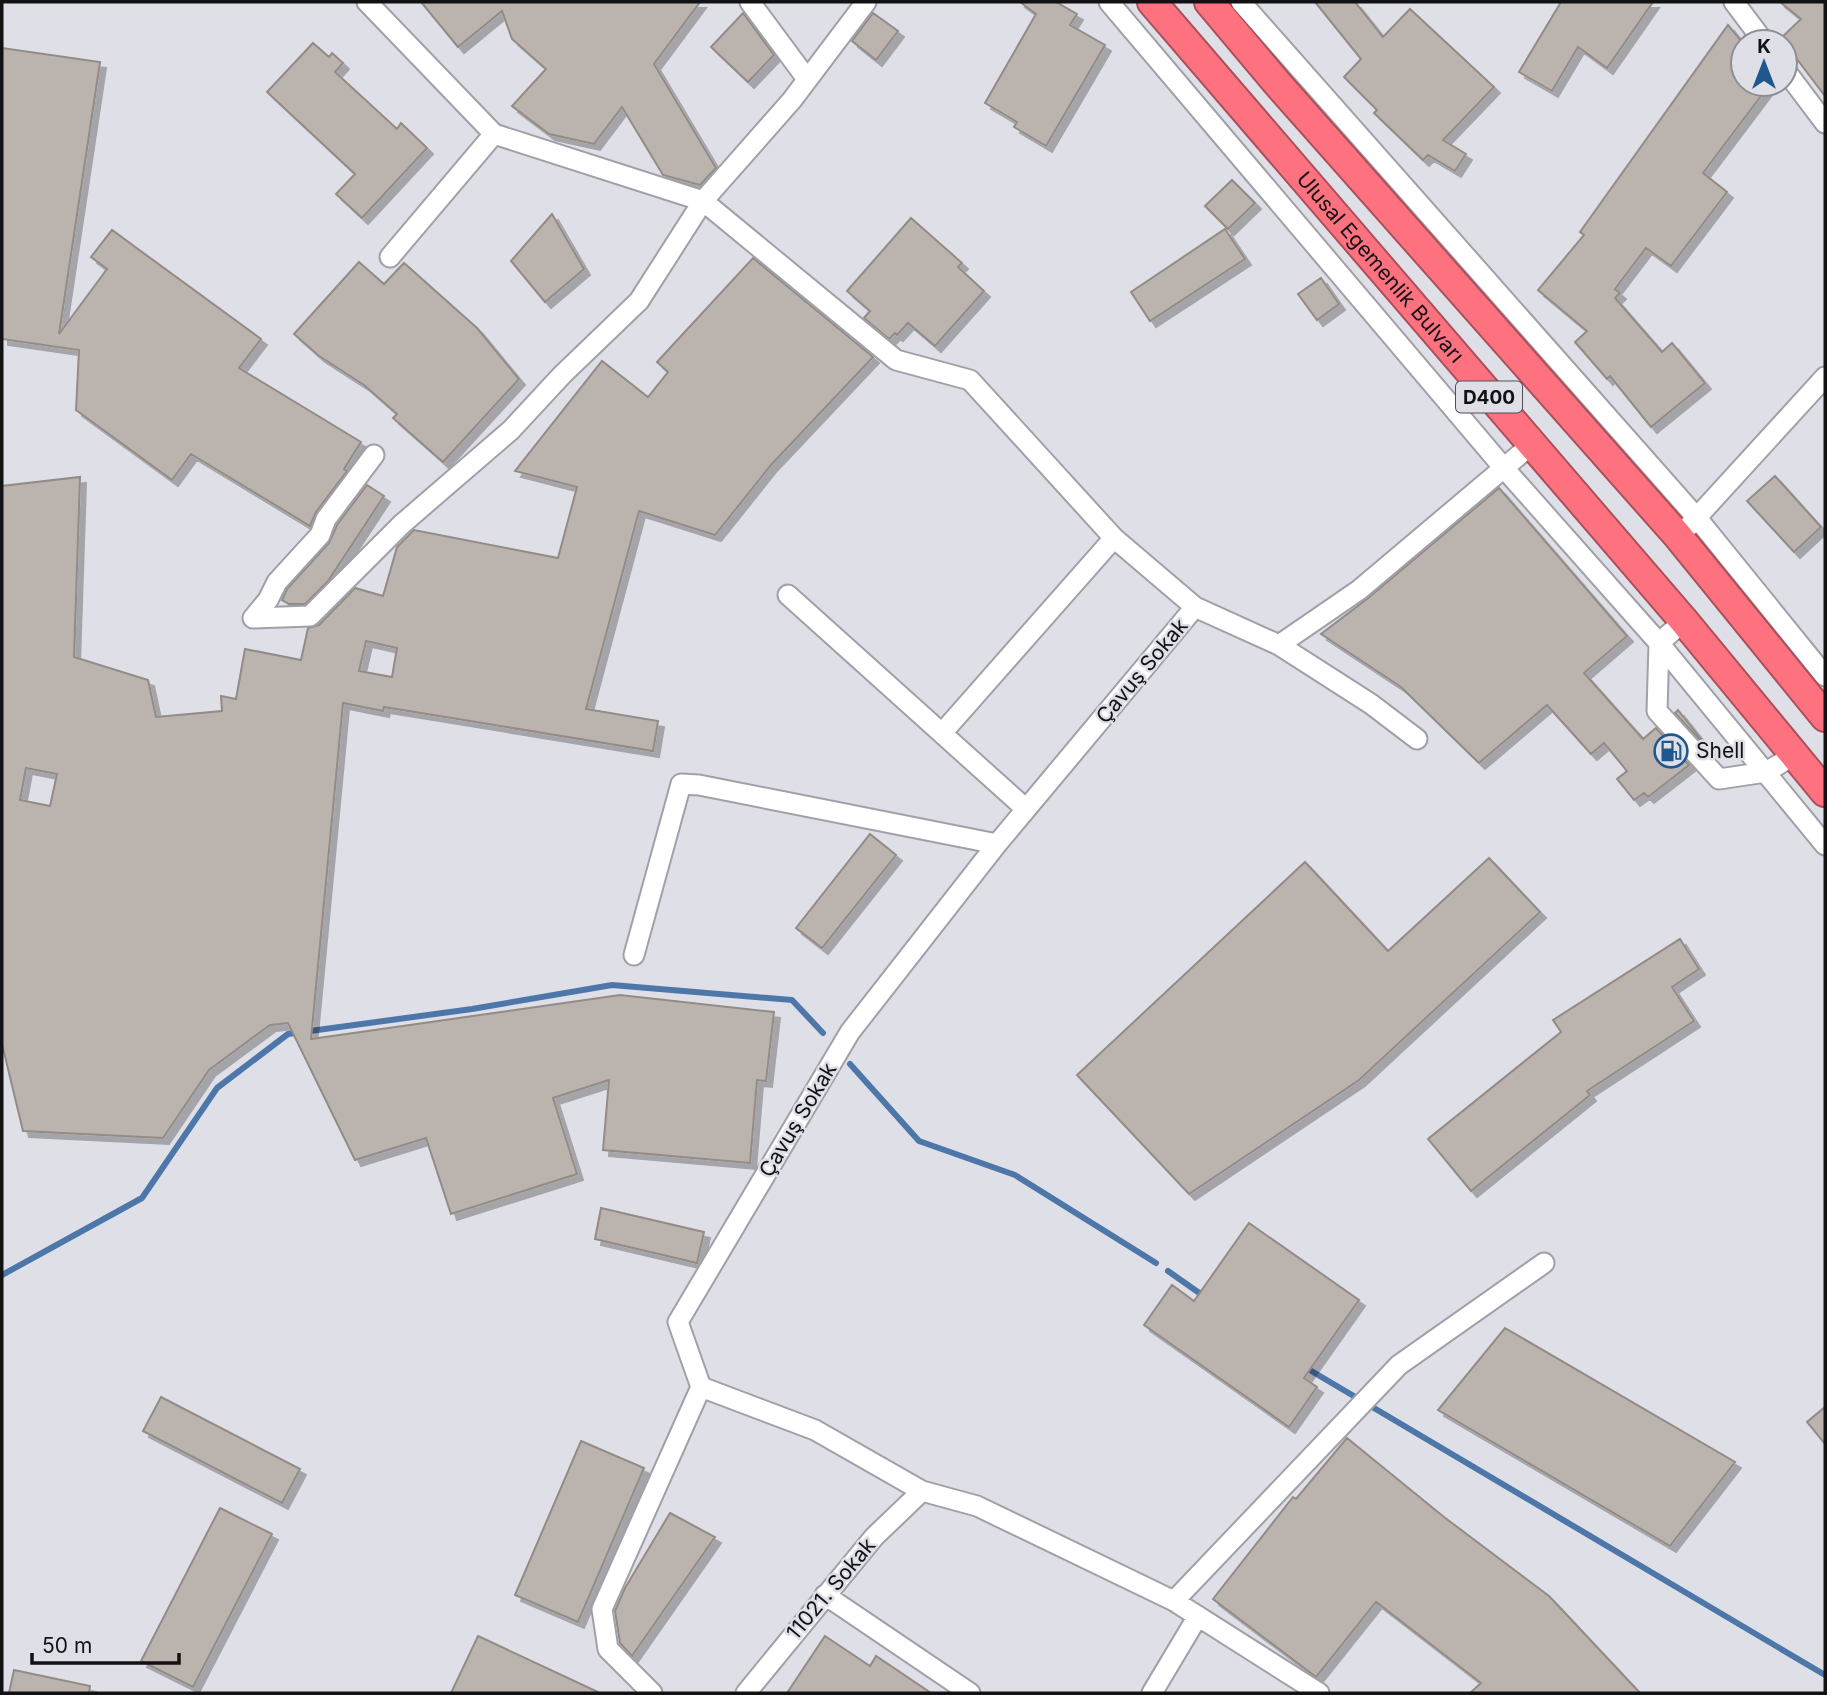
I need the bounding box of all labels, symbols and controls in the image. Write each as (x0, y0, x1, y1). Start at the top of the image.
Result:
north arrow (1729, 28, 1799, 98)
text: K (1757, 35, 1771, 58)
street label: Ulusal Egemenlik Bulvarı (1292, 167, 1469, 368)
road number: D400 (1456, 382, 1522, 412)
street label: Çavuş Sokak (1091, 613, 1193, 728)
fuel station icon: Shell (1652, 732, 1690, 770)
place label: Shell (1696, 738, 1744, 763)
street label: Çavuş Sokak (754, 1058, 842, 1181)
street label: 11021. Sokak (781, 1533, 881, 1644)
scale bar (32, 1622, 178, 1666)
text: 50 m (42, 1633, 92, 1658)

